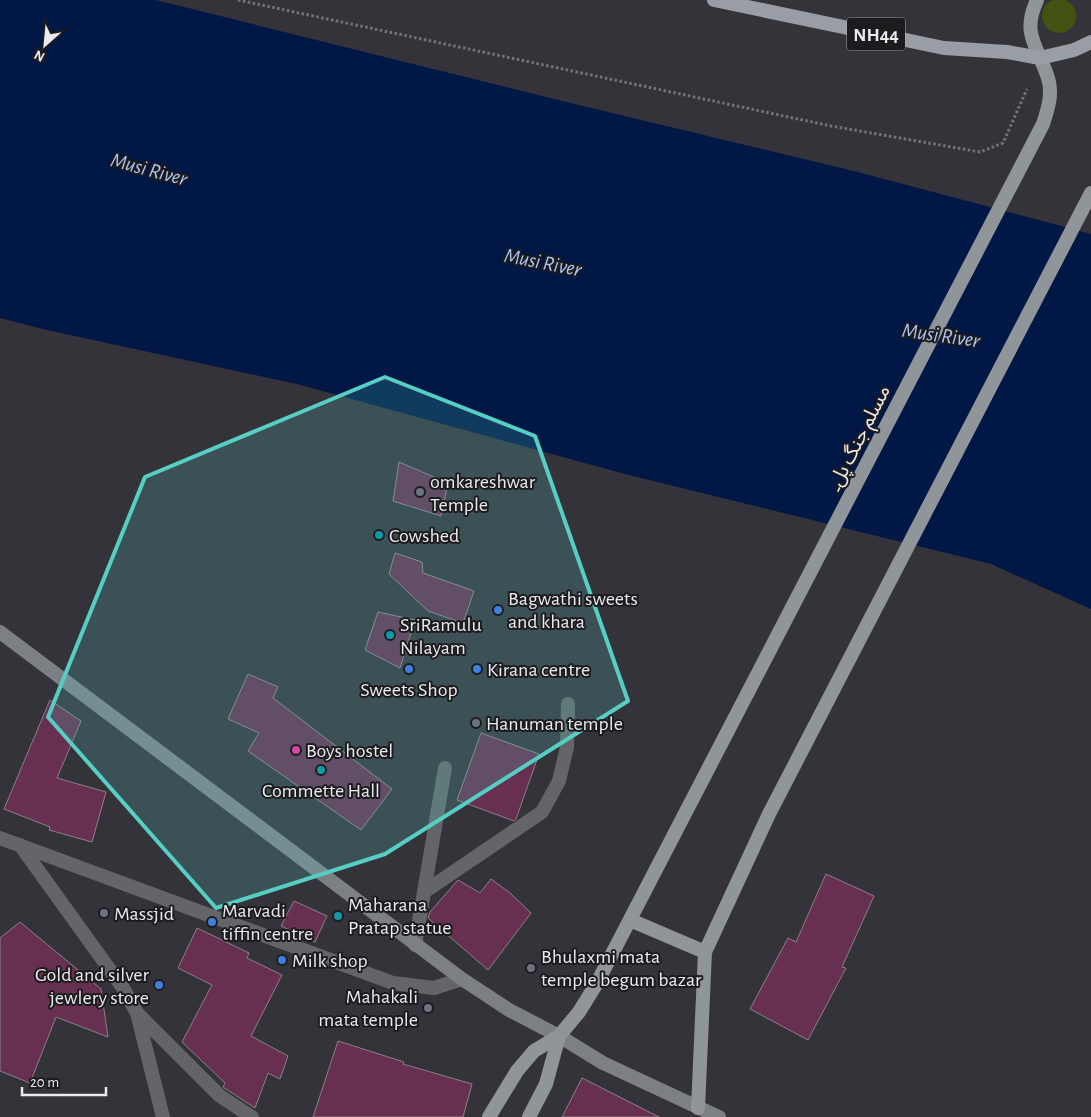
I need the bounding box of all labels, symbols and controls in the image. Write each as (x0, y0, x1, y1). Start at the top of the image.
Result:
road number: NH44 (847, 18, 905, 50)
north arrow (20, 20, 70, 70)
text: N (32, 47, 47, 64)
water label: Musi River (108, 149, 191, 190)
water label: Musi River (502, 245, 584, 280)
water label: Musi River (901, 320, 982, 352)
street label: مسلم جنگ پل۔ (823, 382, 898, 497)
place label: omkareshwar Temple (430, 472, 536, 515)
marker: omkareshwar Temple (414, 486, 426, 498)
place label: Cowshed (389, 526, 459, 546)
marker: Cowshed (373, 529, 385, 541)
place label: Bagwathi sweets and khara (508, 589, 638, 632)
marker: Bagwathi sweets and khara (492, 604, 504, 616)
place label: SriRamulu Nilayam (400, 615, 482, 658)
marker: SriRamulu Nilayam (384, 629, 396, 641)
place label: Kirana centre (487, 660, 590, 680)
marker: Sweets Shop (403, 663, 415, 675)
marker: Kirana centre (471, 663, 483, 675)
place label: Sweets Shop (360, 680, 458, 700)
place label: Hanuman temple (486, 714, 623, 734)
marker: Hanuman temple (470, 717, 482, 729)
place label: Boys hostel (306, 741, 393, 761)
marker: Boys hostel (290, 744, 302, 756)
marker: Commette Hall (315, 764, 327, 776)
place label: Commette Hall (262, 781, 380, 801)
place label: Maharana Pratap statue (348, 895, 452, 938)
place label: Marvadi tiffin centre (222, 901, 313, 944)
place label: Massjid (114, 904, 174, 924)
marker: Massjid (98, 907, 110, 919)
marker: Maharana Pratap statue (332, 910, 344, 922)
marker: Marvadi tiffin centre (206, 916, 218, 928)
place label: Bhulaxmi mata temple begum bazar (541, 947, 702, 990)
place label: Milk shop (292, 951, 368, 971)
marker: Milk shop (276, 954, 288, 966)
marker: Bhulaxmi mata temple begum bazar (525, 962, 537, 974)
place label: Gold and silver jewlery store (35, 965, 150, 1008)
marker: Gold and silver jewlery store (153, 979, 165, 991)
place label: Mahakali mata temple (318, 987, 418, 1030)
marker: Mahakali mata temple (422, 1002, 434, 1014)
scale bar (22, 1064, 106, 1096)
text: 20 m (30, 1075, 59, 1090)

